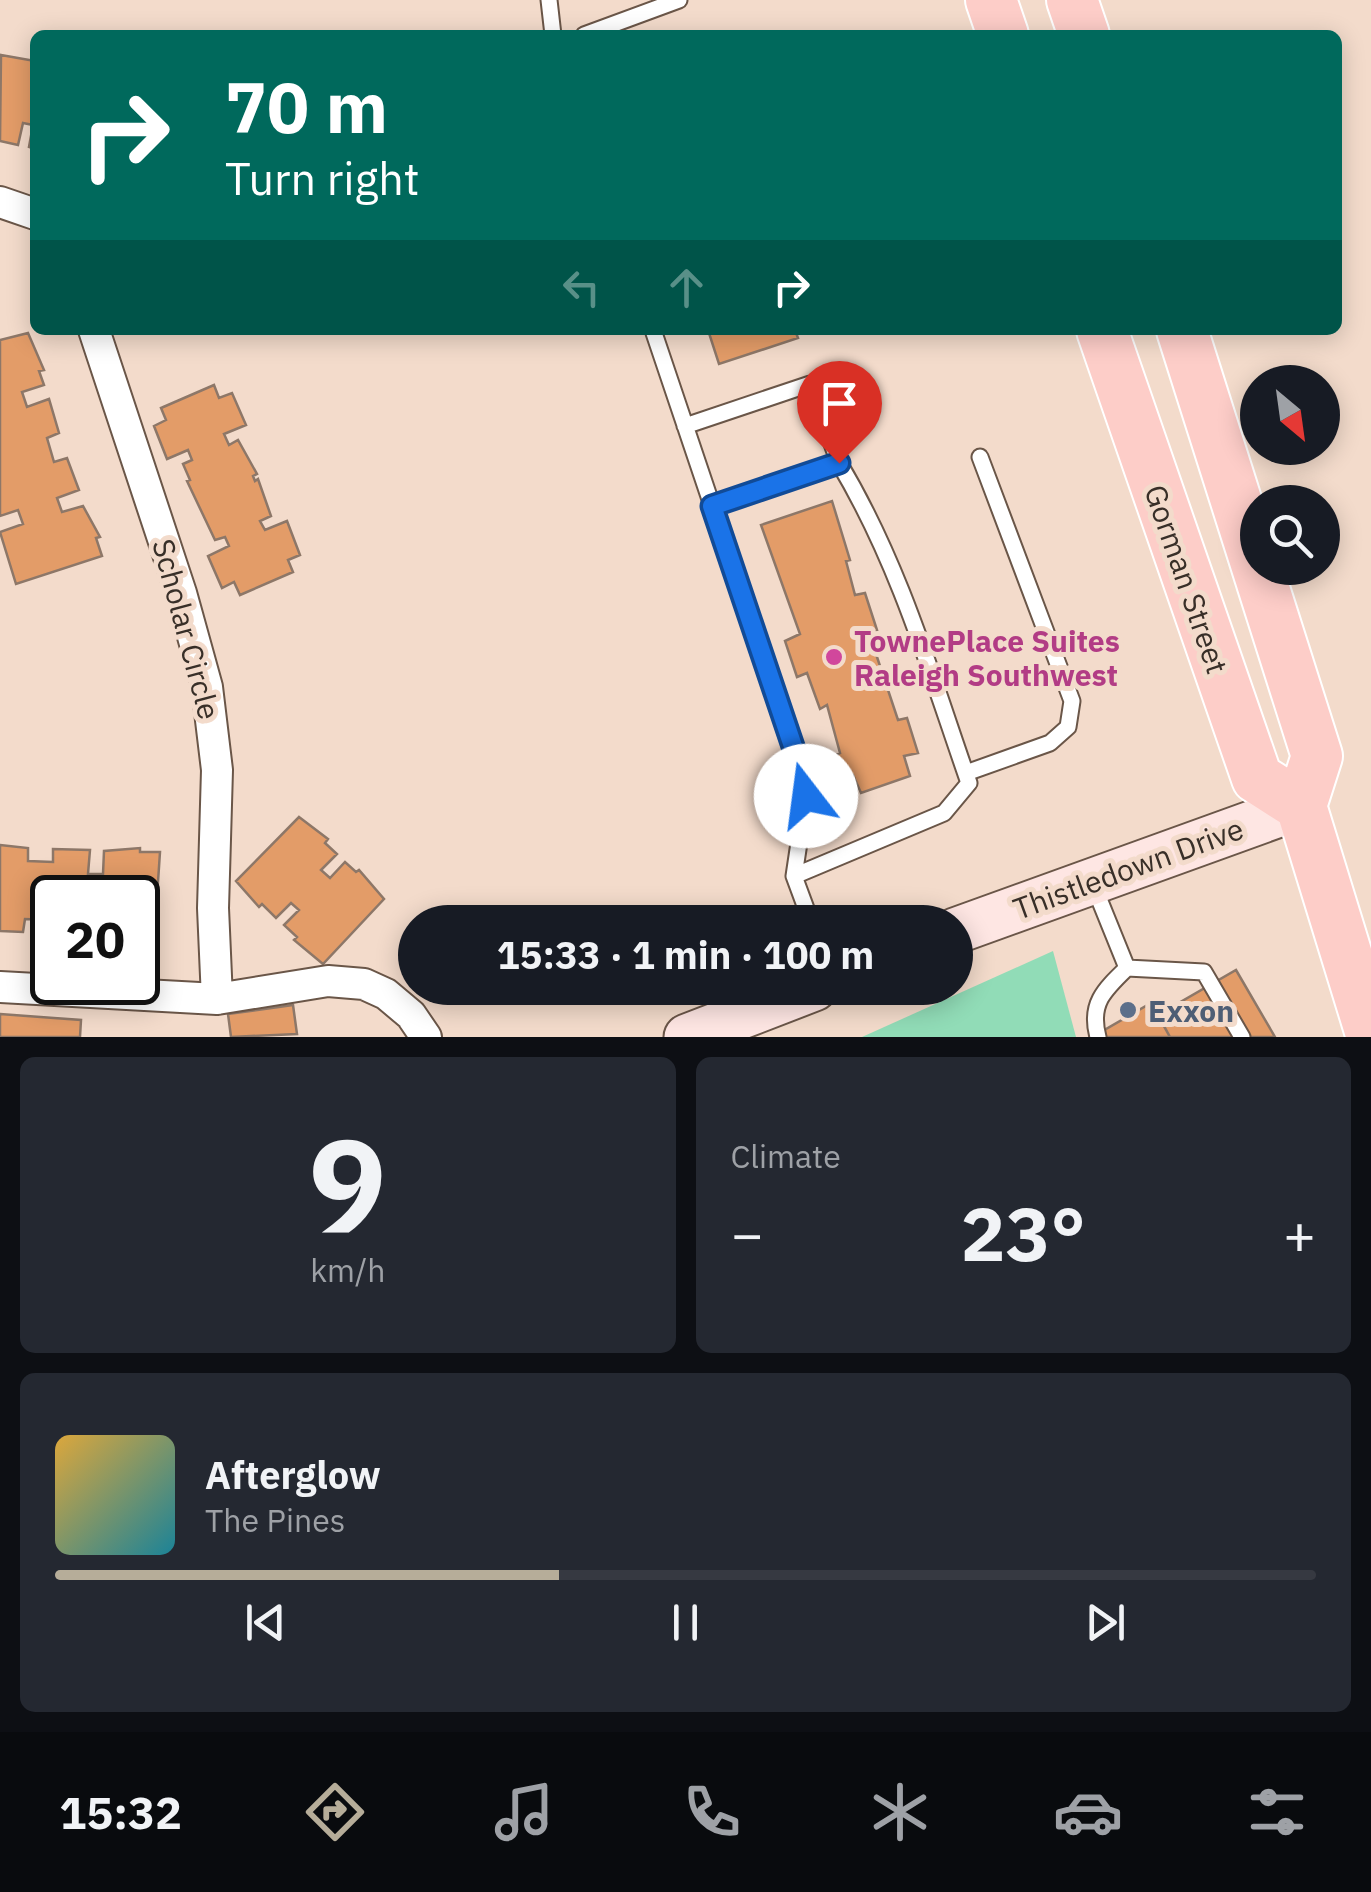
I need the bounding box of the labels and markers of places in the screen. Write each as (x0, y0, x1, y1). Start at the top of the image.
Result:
pin (797, 361, 882, 464)
place label: TownePlace Suites Raleigh Southwest (854, 621, 1120, 694)
marker: TownePlace Suites Raleigh Southwest (823, 646, 845, 668)
place label: Exxon (1148, 991, 1234, 1030)
marker: Exxon (1117, 999, 1139, 1021)

